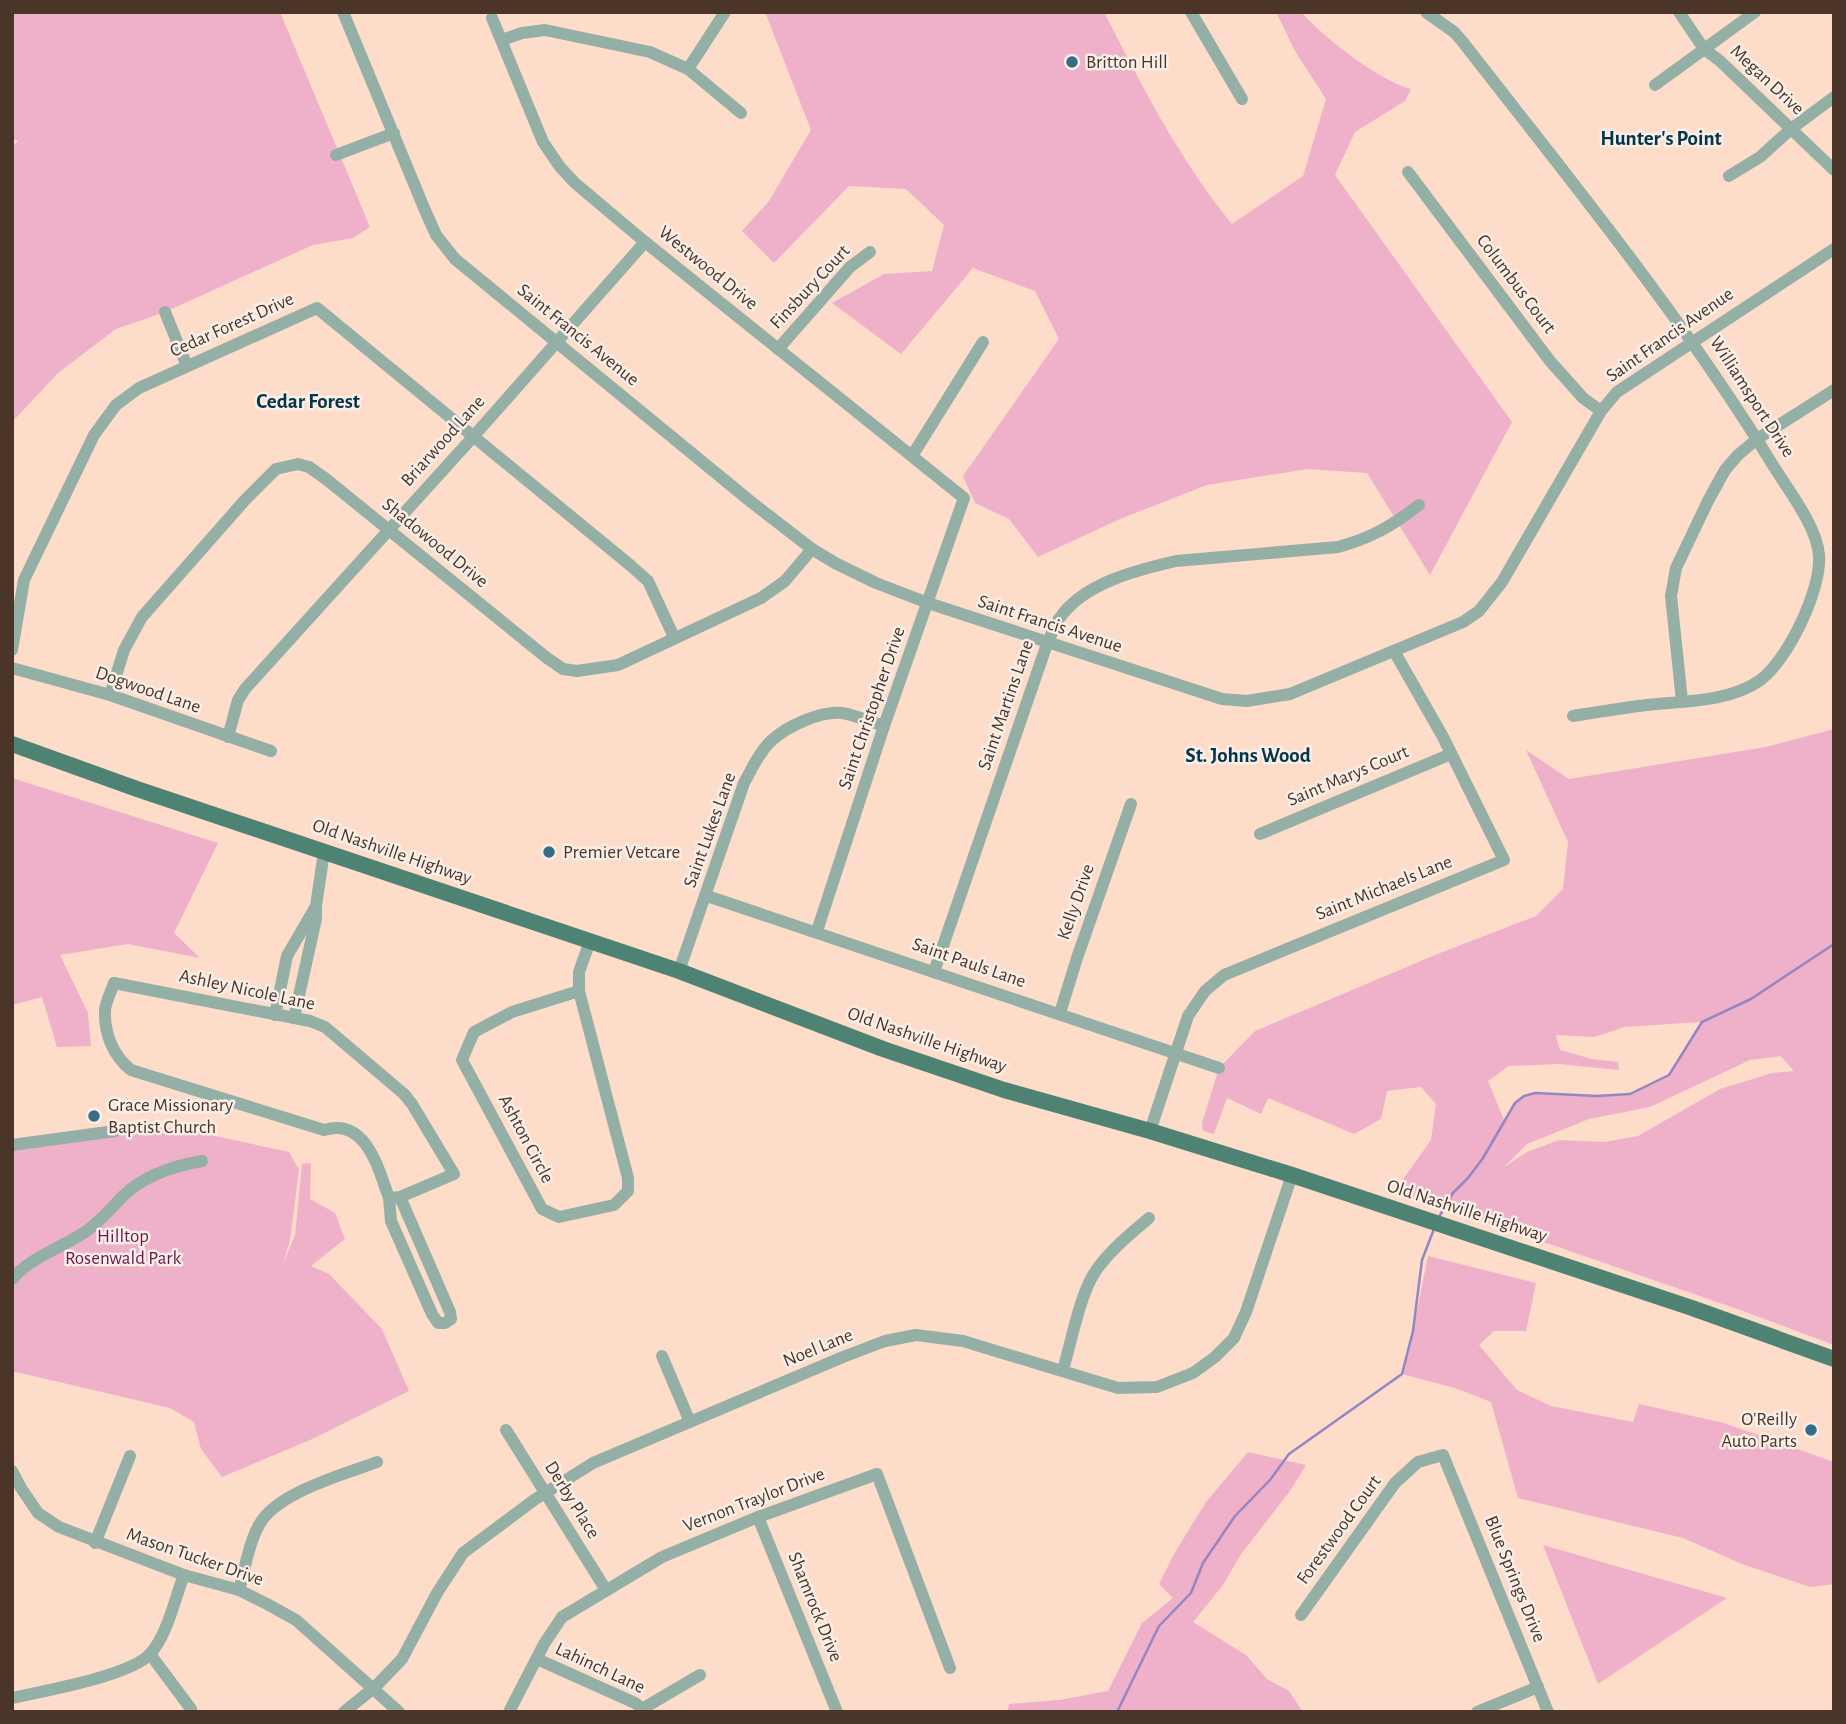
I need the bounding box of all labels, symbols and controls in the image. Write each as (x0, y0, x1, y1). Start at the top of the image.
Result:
street label: Megan Drive (1726, 41, 1808, 119)
place label: Britton Hill (1086, 53, 1168, 72)
marker: Britton Hill (1064, 54, 1080, 70)
district label: Hunter's Point (1600, 128, 1722, 149)
street label: Westwood Drive (655, 222, 761, 314)
street label: Columbus Court (1473, 231, 1559, 337)
street label: Finsbury Court (767, 241, 853, 333)
street label: Saint Francis Avenue (514, 280, 642, 390)
street label: Saint Francis Avenue (1603, 284, 1737, 386)
street label: Cedar Forest Drive (167, 289, 297, 361)
street label: Williamsport Drive (1706, 333, 1798, 461)
district label: Cedar Forest (256, 391, 360, 412)
street label: Briarwood Lane (397, 392, 489, 490)
street label: Shadowood Drive (378, 495, 492, 591)
street label: Saint Francis Avenue (976, 592, 1124, 656)
street label: Saint Christopher Drive (835, 624, 909, 792)
street label: Saint Martins Lane (975, 638, 1037, 772)
street label: Dogwood Lane (93, 663, 203, 717)
street label: Saint Marys Court (1285, 742, 1411, 810)
district label: St. Johns Wood (1185, 745, 1311, 766)
street label: Saint Lukes Lane (680, 770, 740, 890)
street label: Old Nashville Highway (310, 816, 474, 888)
place label: Premier Vetcare (563, 843, 680, 862)
marker: Premier Vetcare (541, 844, 557, 860)
street label: Saint Michaels Lane (1313, 852, 1455, 924)
street label: Kelly Drive (1054, 862, 1098, 942)
street label: Saint Pauls Lane (910, 935, 1028, 991)
street label: Ashley Nicole Lane (177, 966, 317, 1014)
street label: Old Nashville Highway (845, 1004, 1009, 1076)
street label: Ashton Circle (495, 1092, 557, 1186)
place label: Grace Missionary Baptist Church (108, 1096, 233, 1137)
marker: Grace Missionary Baptist Church (86, 1108, 102, 1124)
street label: Old Nashville Highway (1385, 1176, 1549, 1246)
park label: Hilltop Rosenwald Park (65, 1227, 181, 1268)
street label: Noel Lane (780, 1325, 856, 1371)
place label: O'Reilly Auto Parts (1721, 1410, 1797, 1451)
marker: O'Reilly Auto Parts (1803, 1422, 1819, 1438)
street label: Derby Place (541, 1458, 603, 1542)
street label: Vernon Traylor Drive (681, 1464, 827, 1536)
street label: Forestwood Court (1293, 1472, 1385, 1588)
street label: Blue Springs Drive (1481, 1513, 1549, 1645)
street label: Mason Tucker Drive (124, 1525, 266, 1589)
street label: Shamrock Drive (784, 1550, 846, 1664)
street label: Lahinch Lane (552, 1639, 648, 1697)

